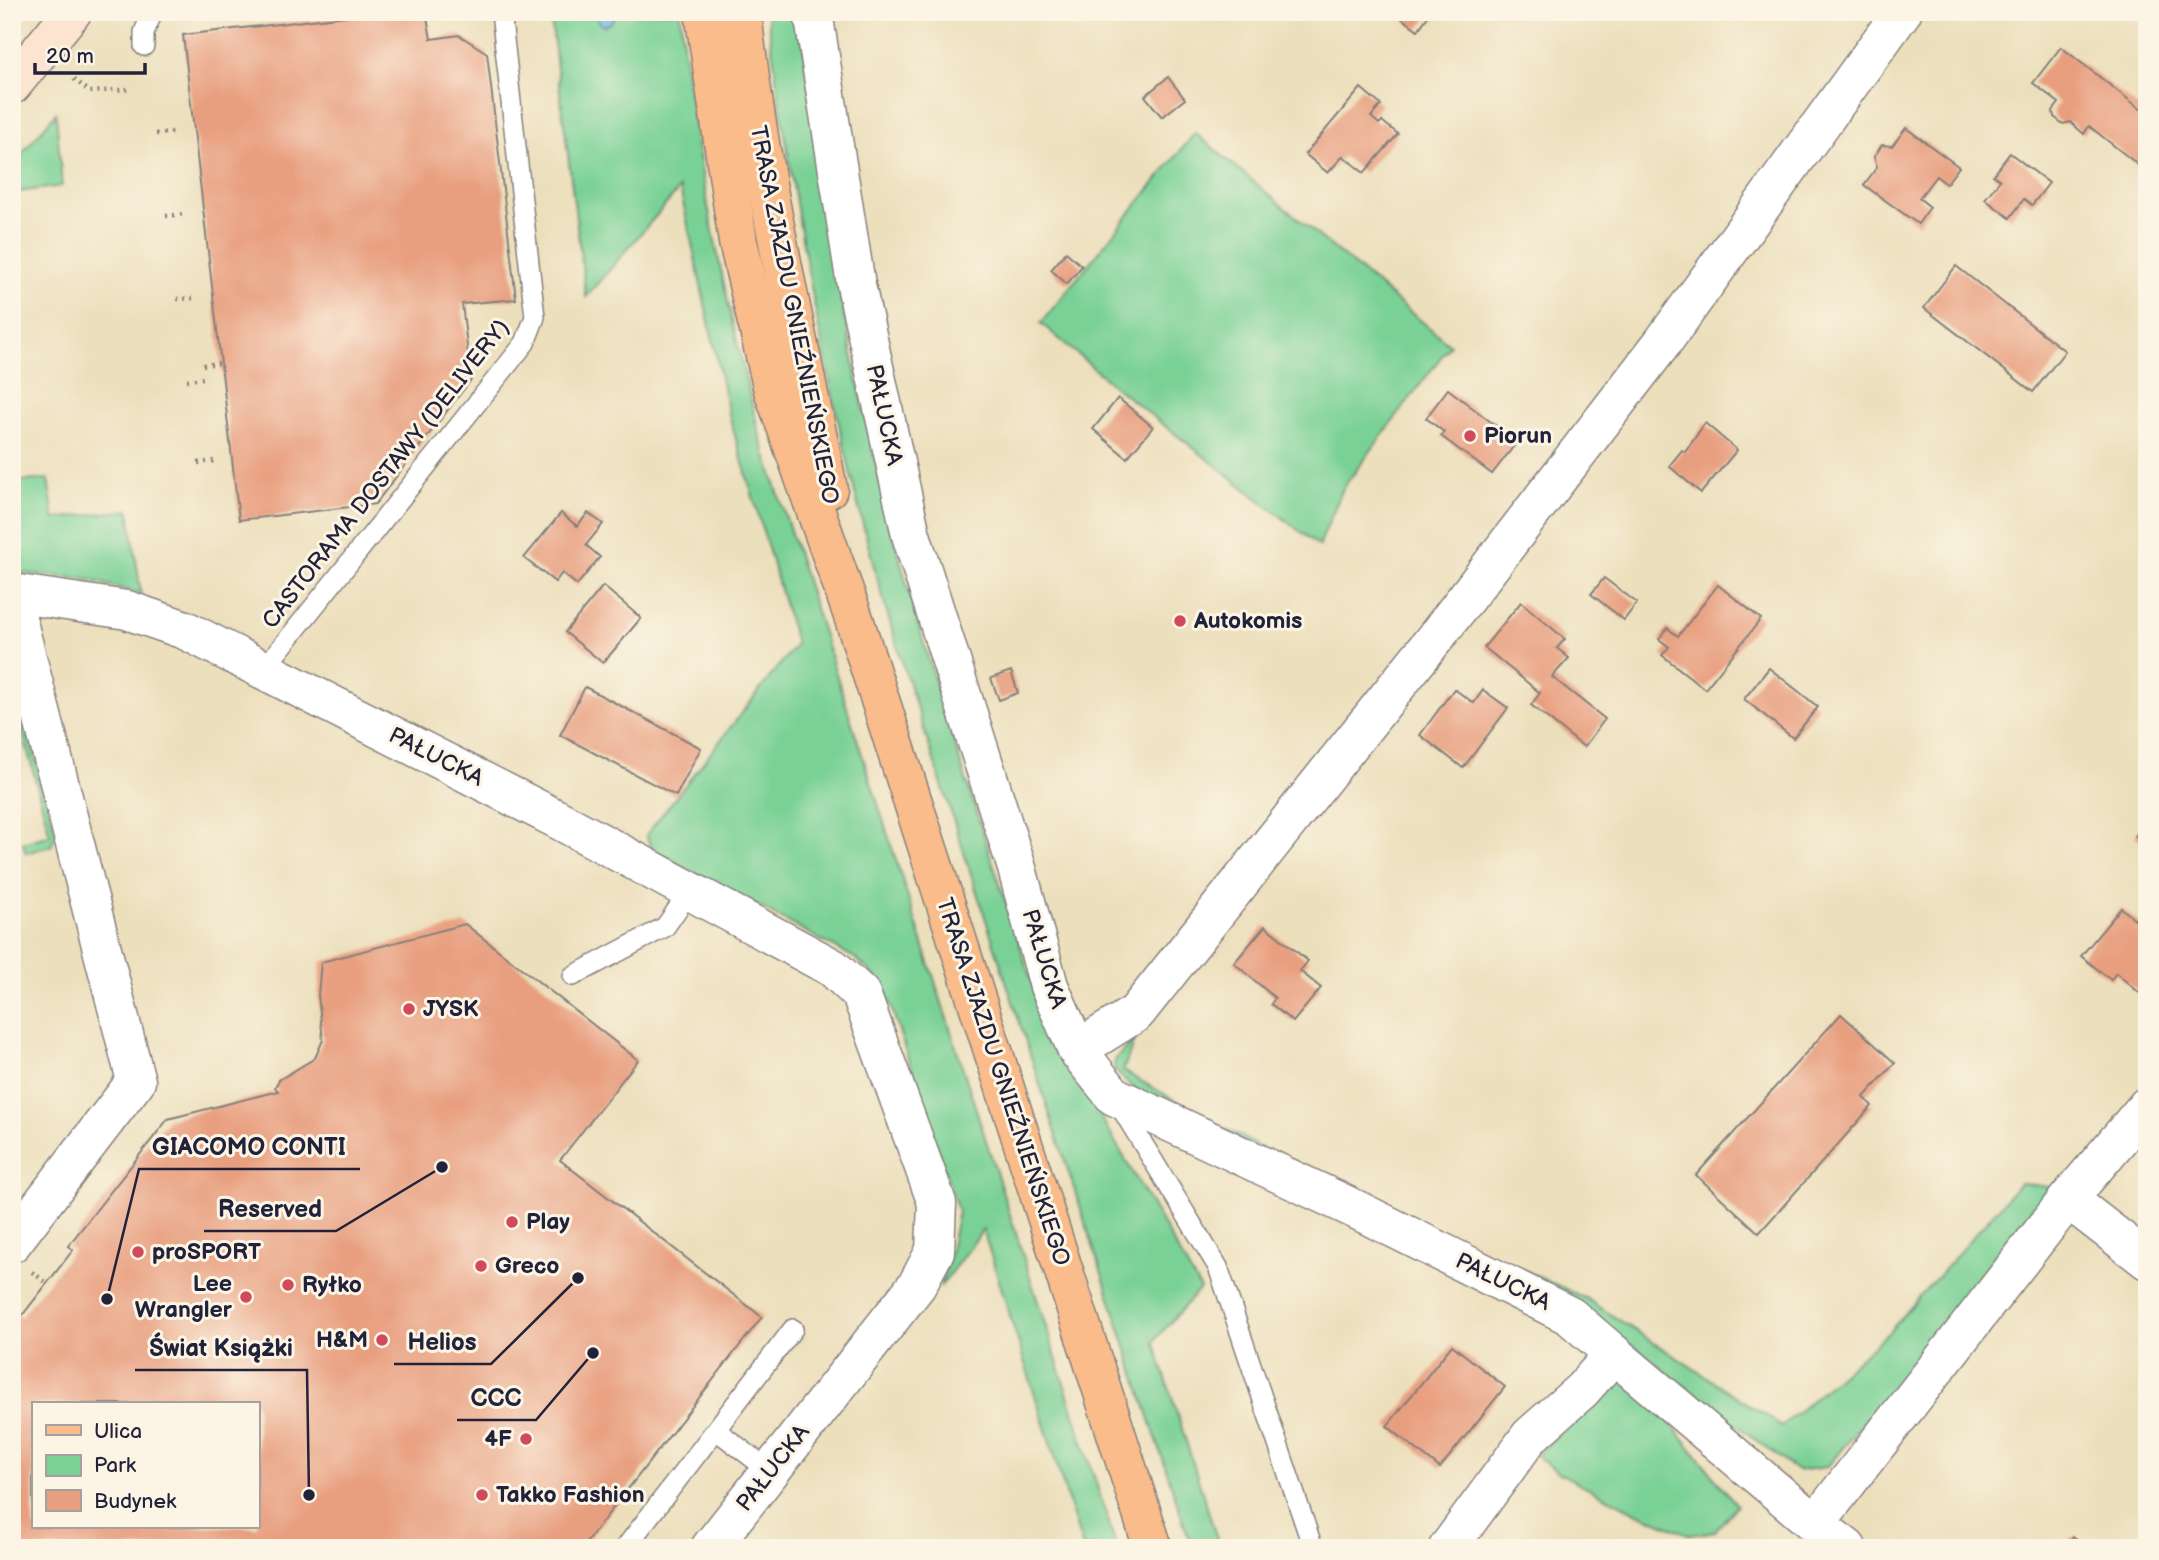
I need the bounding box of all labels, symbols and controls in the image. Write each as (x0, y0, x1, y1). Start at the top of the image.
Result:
scale bar (35, 32, 145, 76)
text: 20 m (46, 44, 94, 69)
street label: TRASA ZJAZDU GNIEŹNIEŃSKIEGO (744, 123, 844, 507)
street label: CASTORAMA DOSTAWY (DELIVERY) (257, 314, 515, 634)
street label: PAŁUCKA (860, 362, 909, 469)
place label: Piorun (1484, 422, 1552, 450)
marker: Piorun (1462, 428, 1478, 444)
place label: Autokomis (1193, 607, 1302, 635)
marker: Autokomis (1172, 613, 1188, 629)
street label: PAŁUCKA (384, 721, 489, 793)
street label: TRASA ZJAZDU GNIEŹNIEŃSKIEGO (930, 895, 1076, 1269)
street label: PAŁUCKA (1016, 906, 1073, 1013)
place label: JYSK (423, 995, 479, 1023)
marker: JYSK (401, 1001, 417, 1017)
callout: GIACOMO CONTI (139, 1124, 360, 1169)
text: GIACOMO CONTI (152, 1133, 346, 1162)
callout: Reserved (204, 1186, 336, 1231)
text: Reserved (218, 1195, 322, 1224)
place label: Play (526, 1208, 570, 1236)
marker: Play (504, 1214, 520, 1230)
place label: proSPORT (152, 1238, 261, 1266)
marker: proSPORT (130, 1244, 146, 1260)
street label: PAŁUCKA (1451, 1247, 1556, 1317)
place label: Greco (495, 1252, 559, 1280)
marker: Greco (473, 1258, 489, 1274)
place label: Lee Wrangler (135, 1270, 233, 1324)
place label: Ryłko (302, 1271, 362, 1299)
marker: Ryłko (280, 1277, 296, 1293)
marker: Lee Wrangler (238, 1289, 254, 1305)
callout: Helios (394, 1319, 491, 1364)
callout: Świat Książki (135, 1325, 307, 1370)
place label: H&M (316, 1326, 368, 1354)
text: Helios (408, 1328, 477, 1357)
text: Świat Książki (149, 1332, 293, 1363)
marker: H&M (374, 1332, 390, 1348)
callout: CCC (457, 1375, 536, 1420)
text: CCC (470, 1384, 522, 1413)
legend (32, 1402, 259, 1528)
street label: PAŁUCKA (730, 1418, 816, 1517)
text: Ulica (94, 1419, 142, 1444)
place label: 4F (485, 1425, 512, 1453)
marker: 4F (518, 1431, 534, 1447)
text: Park (94, 1453, 137, 1478)
place label: Takko Fashion (496, 1481, 645, 1509)
marker: Takko Fashion (474, 1487, 490, 1503)
text: Budynek (94, 1489, 177, 1514)

